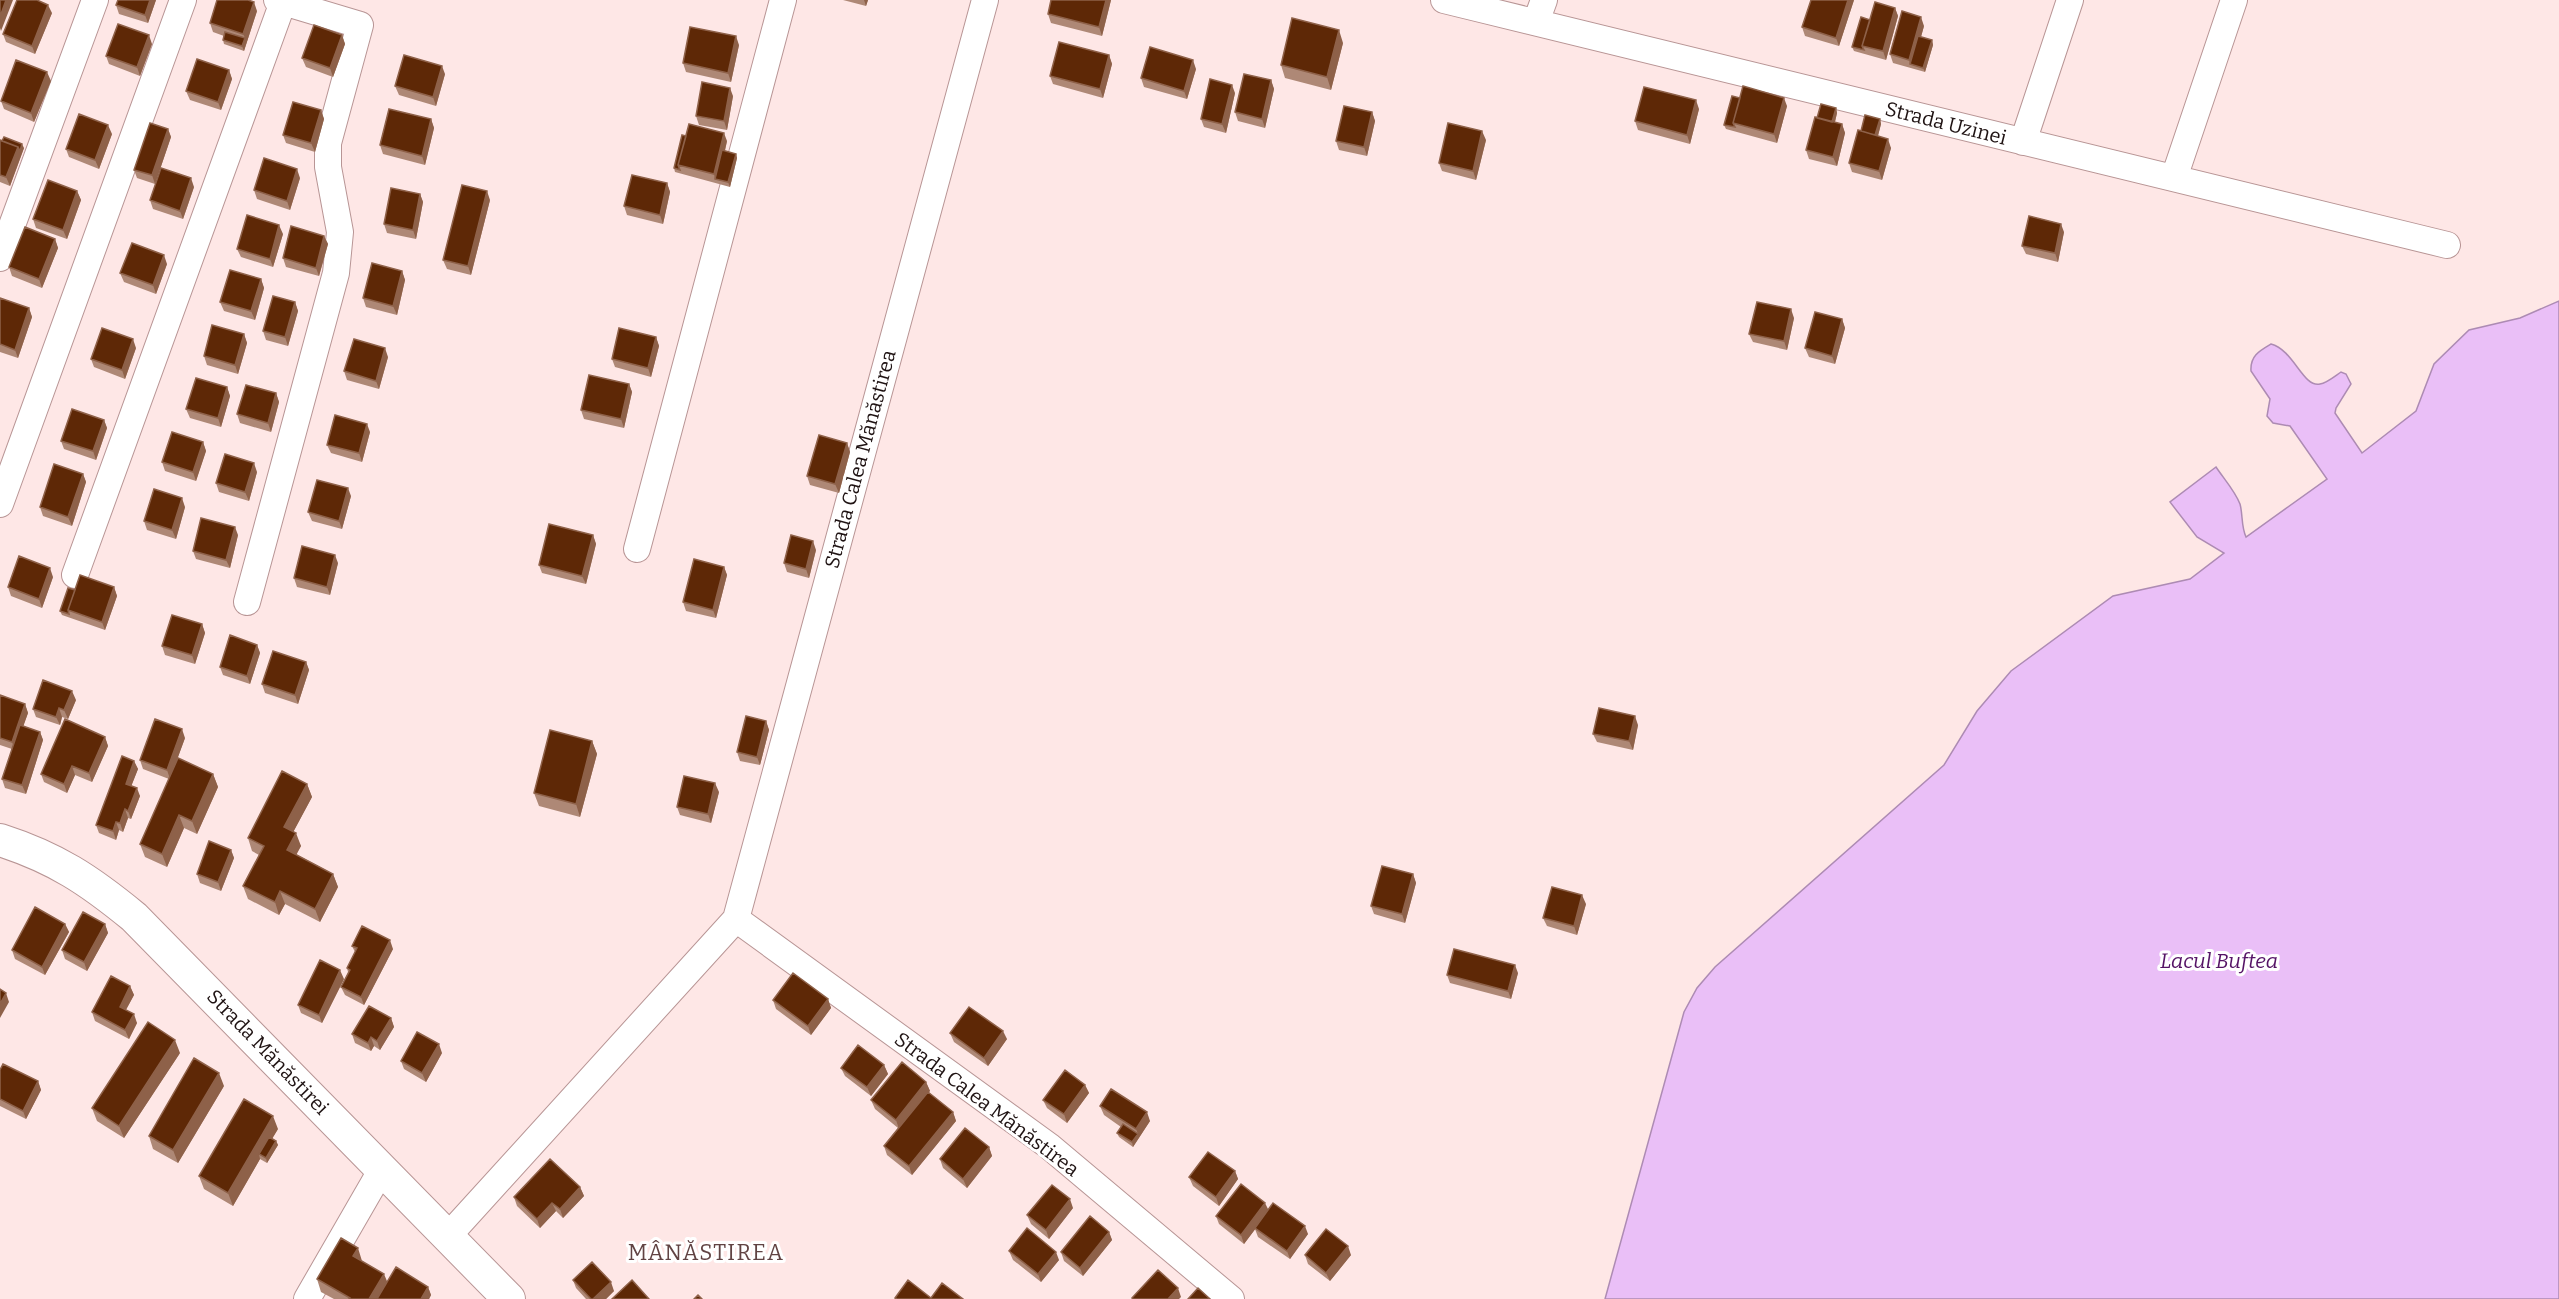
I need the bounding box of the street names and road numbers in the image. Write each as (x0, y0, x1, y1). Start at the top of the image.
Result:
street label: Strada Uzinei (1883, 96, 2009, 150)
street label: Strada Calea Mănăstirea (819, 347, 901, 571)
street label: Strada Mănăstirei (202, 984, 334, 1120)
street label: Strada Calea Mănăstirea (890, 1027, 1084, 1181)

